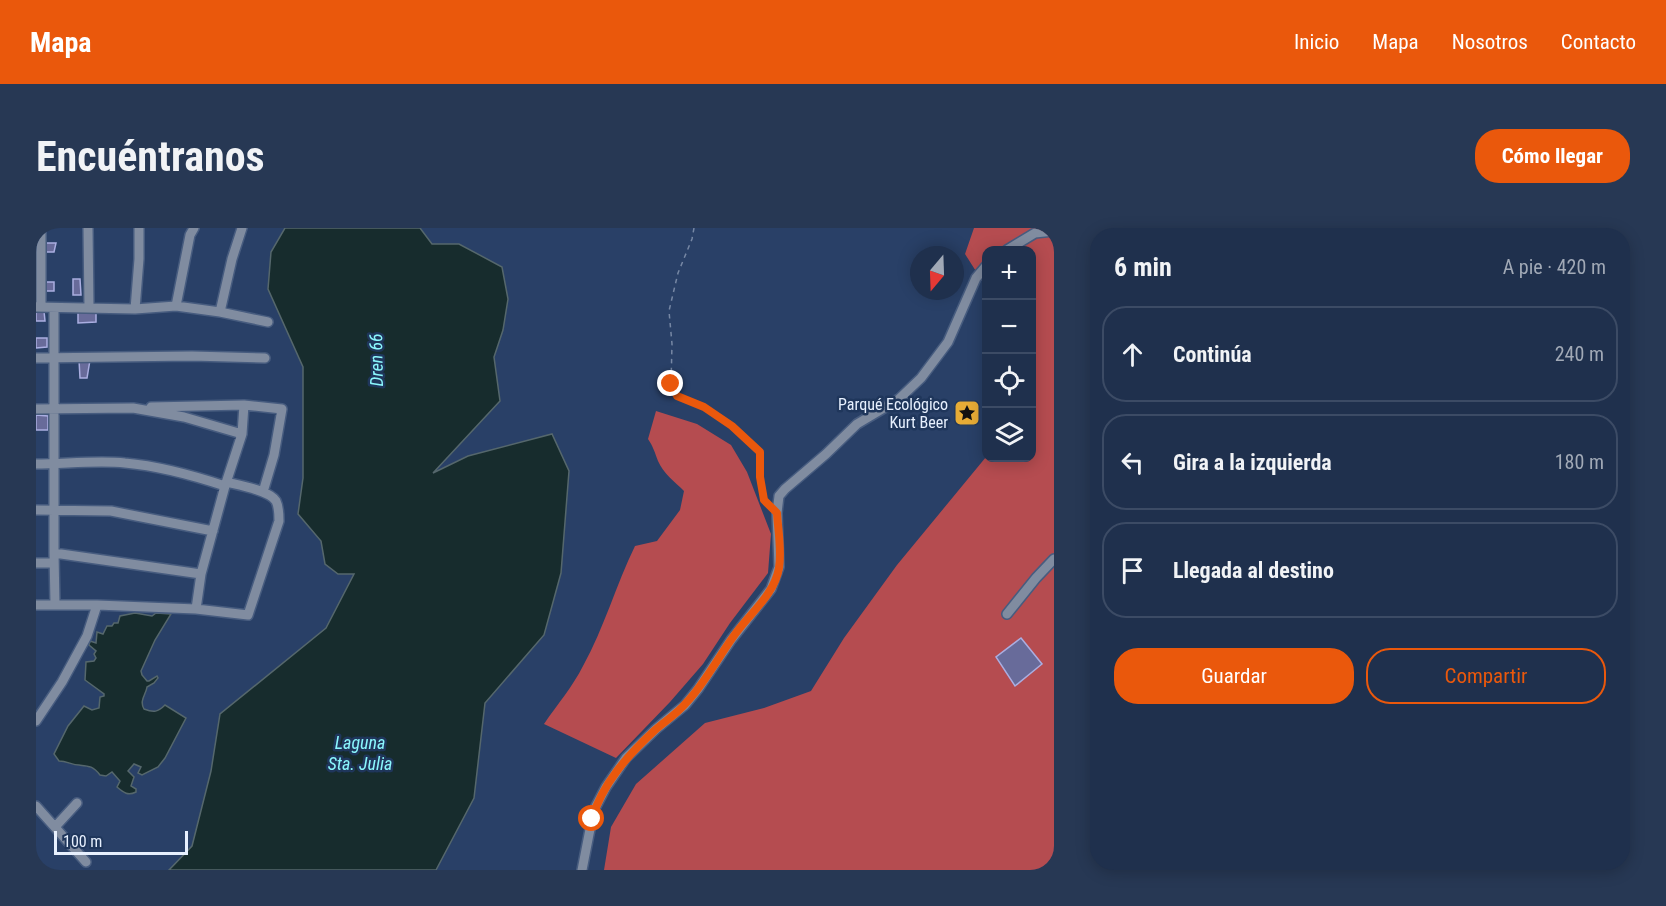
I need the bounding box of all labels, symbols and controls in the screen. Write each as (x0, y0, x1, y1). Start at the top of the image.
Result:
text: Mapa (30, 26, 91, 59)
text: Inicio (1294, 30, 1339, 54)
text: Mapa (1372, 30, 1419, 54)
text: Nosotros (1452, 30, 1528, 54)
text: Contacto (1561, 30, 1636, 54)
button: Cómo llegar (1475, 129, 1630, 183)
text: Encuéntranos (36, 132, 265, 181)
north arrow (910, 246, 964, 300)
map controls (982, 246, 1036, 462)
button: + (982, 246, 1036, 300)
text: 6 min (1114, 252, 1172, 282)
text: A pie · 420 m (1503, 255, 1606, 279)
button: − (982, 300, 1036, 354)
water label: Dren 66 (365, 333, 387, 387)
icon: ahead (1116, 338, 1149, 371)
text: Continúa (1173, 342, 1252, 367)
text: 240 m (1555, 342, 1604, 366)
button: locate (982, 354, 1036, 408)
route end (657, 370, 683, 396)
place label: Parqué Ecológico Kurt Beer (838, 395, 948, 432)
place icon: Parqué Ecológico Kurt Beer (952, 398, 982, 428)
button: layers (982, 408, 1036, 462)
icon: left (1116, 446, 1149, 479)
text: Gira a la izquierda (1173, 450, 1332, 475)
text: 180 m (1555, 450, 1604, 474)
icon: arrive (1116, 554, 1149, 587)
text: Llegada al destino (1173, 558, 1334, 583)
button: Guardar (1114, 648, 1354, 704)
button: Compartir (1366, 648, 1606, 704)
water label: Laguna Sta. Julia (328, 732, 392, 774)
route start (578, 805, 604, 831)
scale bar (54, 828, 188, 856)
text: 100 m (63, 832, 102, 851)

